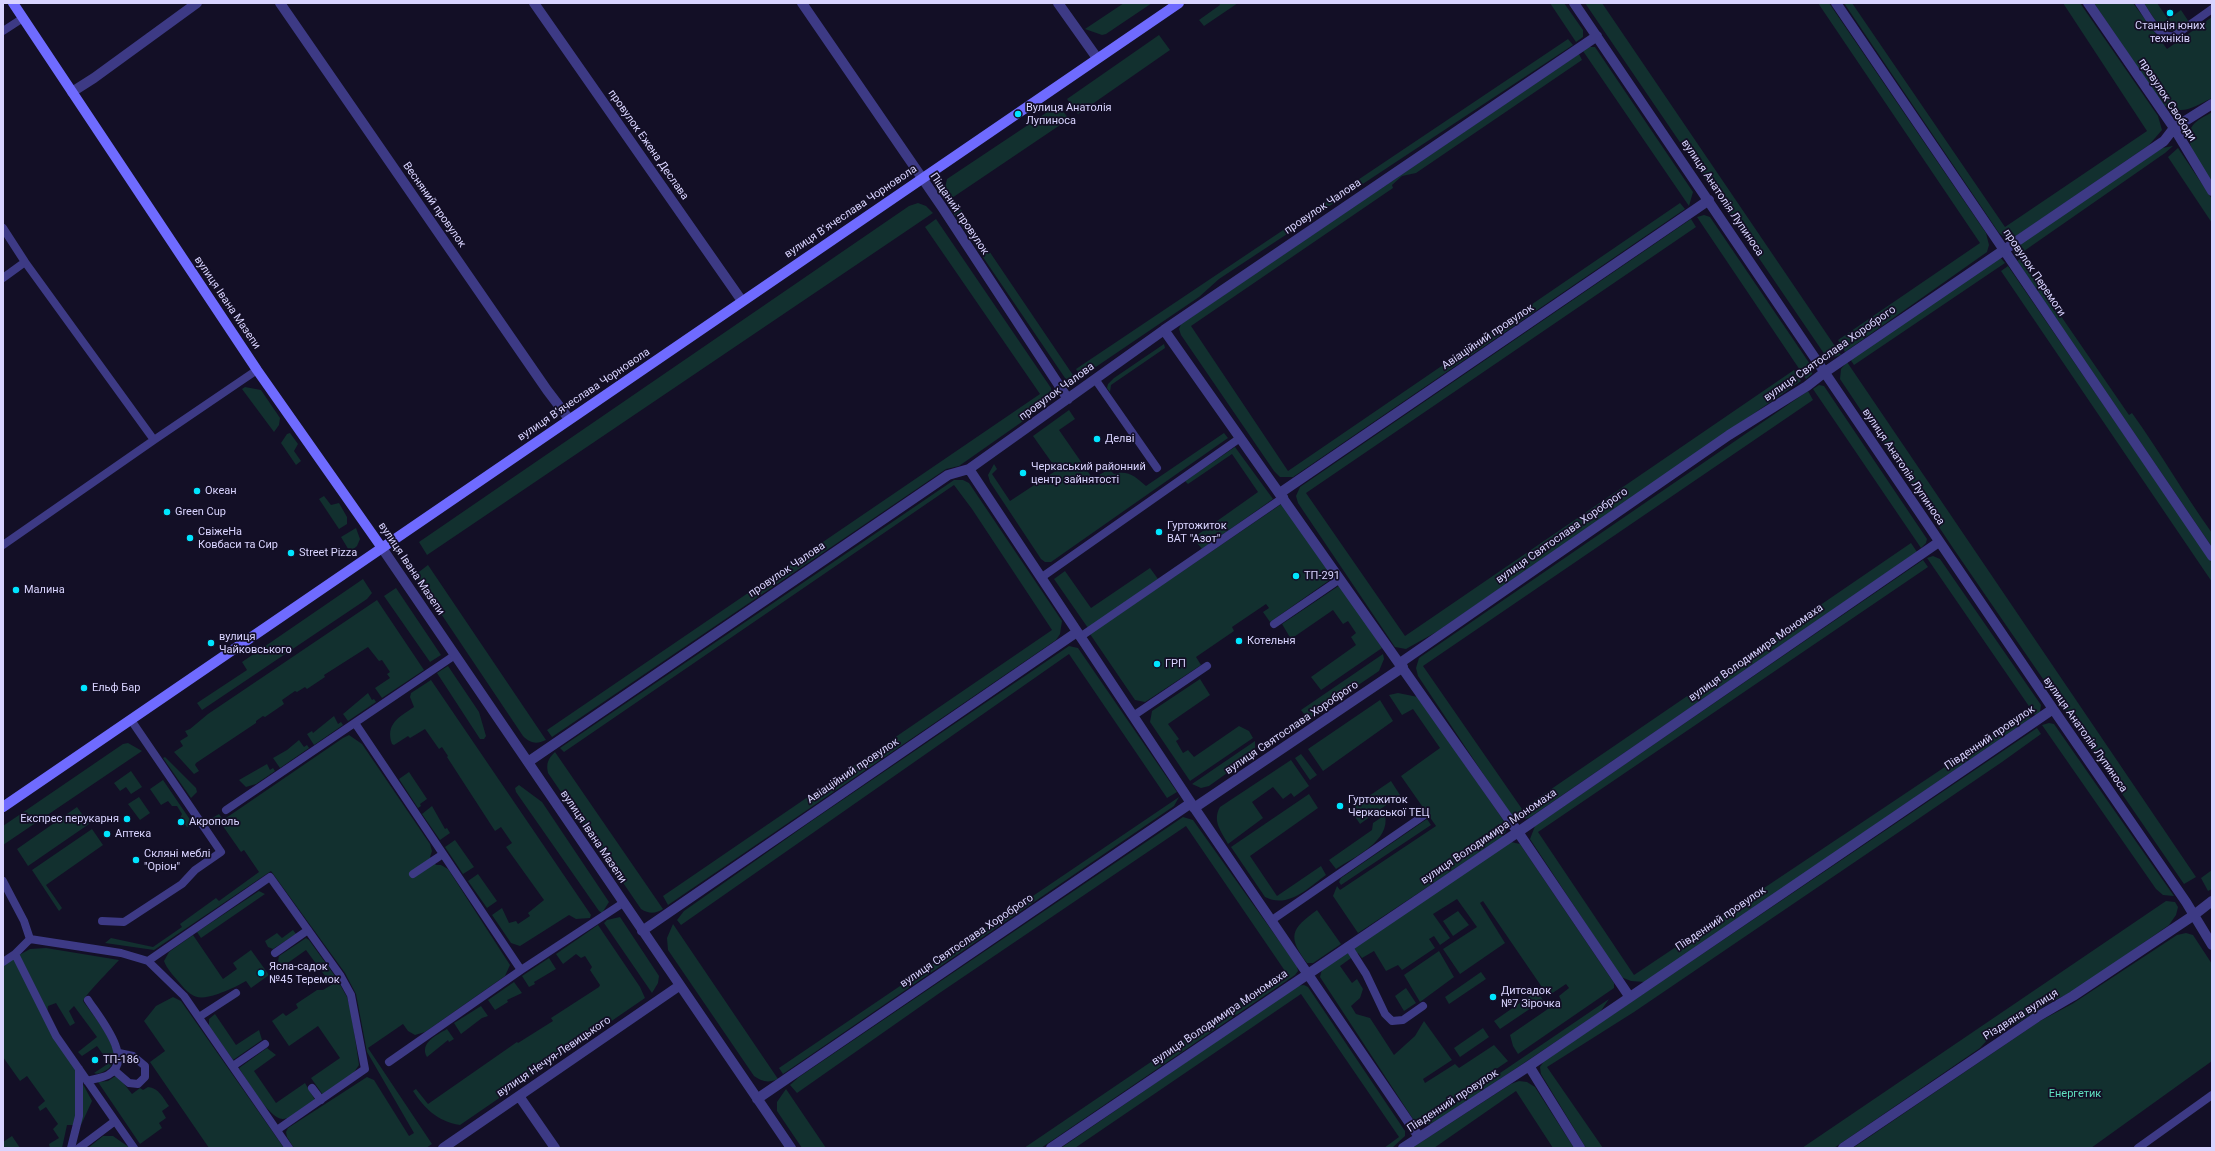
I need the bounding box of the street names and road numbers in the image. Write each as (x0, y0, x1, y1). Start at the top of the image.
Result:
street label: провулок Свободи (2135, 56, 2199, 144)
street label: провулок Ежена Деслава (605, 87, 691, 203)
street label: вулиця Анатолія Лупиноса (1678, 137, 1766, 259)
street label: Весняний провулок (400, 160, 468, 250)
street label: вулиця Вʼячеслава Чорновола (782, 163, 920, 261)
street label: Піщаний провулок (927, 171, 991, 257)
street label: провулок Чалова (1282, 176, 1364, 238)
street label: провулок Перемоги (2000, 227, 2068, 319)
street label: вулиця Івана Мазепи (191, 254, 263, 352)
street label: Авіаційний провулок (1440, 301, 1536, 373)
street label: вулиця Святослава Хороброго (1762, 303, 1898, 405)
street label: вулиця Вʼячеслава Чорновола (515, 346, 653, 444)
street label: провулок Чалова (1017, 360, 1097, 424)
street label: вулиця Анатолія Лупиноса (1859, 406, 1947, 528)
street label: вулиця Святослава Хороброго (1494, 485, 1630, 587)
street label: вулиця Івана Мазепи (375, 520, 447, 618)
street label: провулок Чалова (746, 539, 828, 601)
street label: вулиця Володимира Мономаха (1686, 601, 1826, 705)
street label: вулиця Анатолія Лупиноса (2040, 675, 2130, 795)
street label: вулиця Святослава Хороброго (1223, 678, 1361, 778)
street label: Південний провулок (1942, 703, 2038, 773)
street label: Авіаційний провулок (805, 735, 901, 807)
street label: вулиця Володимира Мономаха (1419, 787, 1559, 887)
street label: вулиця Івана Мазепи (557, 788, 629, 886)
street label: Південний провулок (1673, 884, 1769, 954)
street label: вулиця Святослава Хороброго (898, 891, 1036, 991)
street label: вулиця Володимира Мономаха (1150, 968, 1290, 1068)
street label: Різдвяна вулиця (1981, 987, 2061, 1043)
street label: вулиця Нечуя-Левицького (494, 1014, 614, 1100)
street label: Південний провулок (1405, 1067, 1501, 1135)

